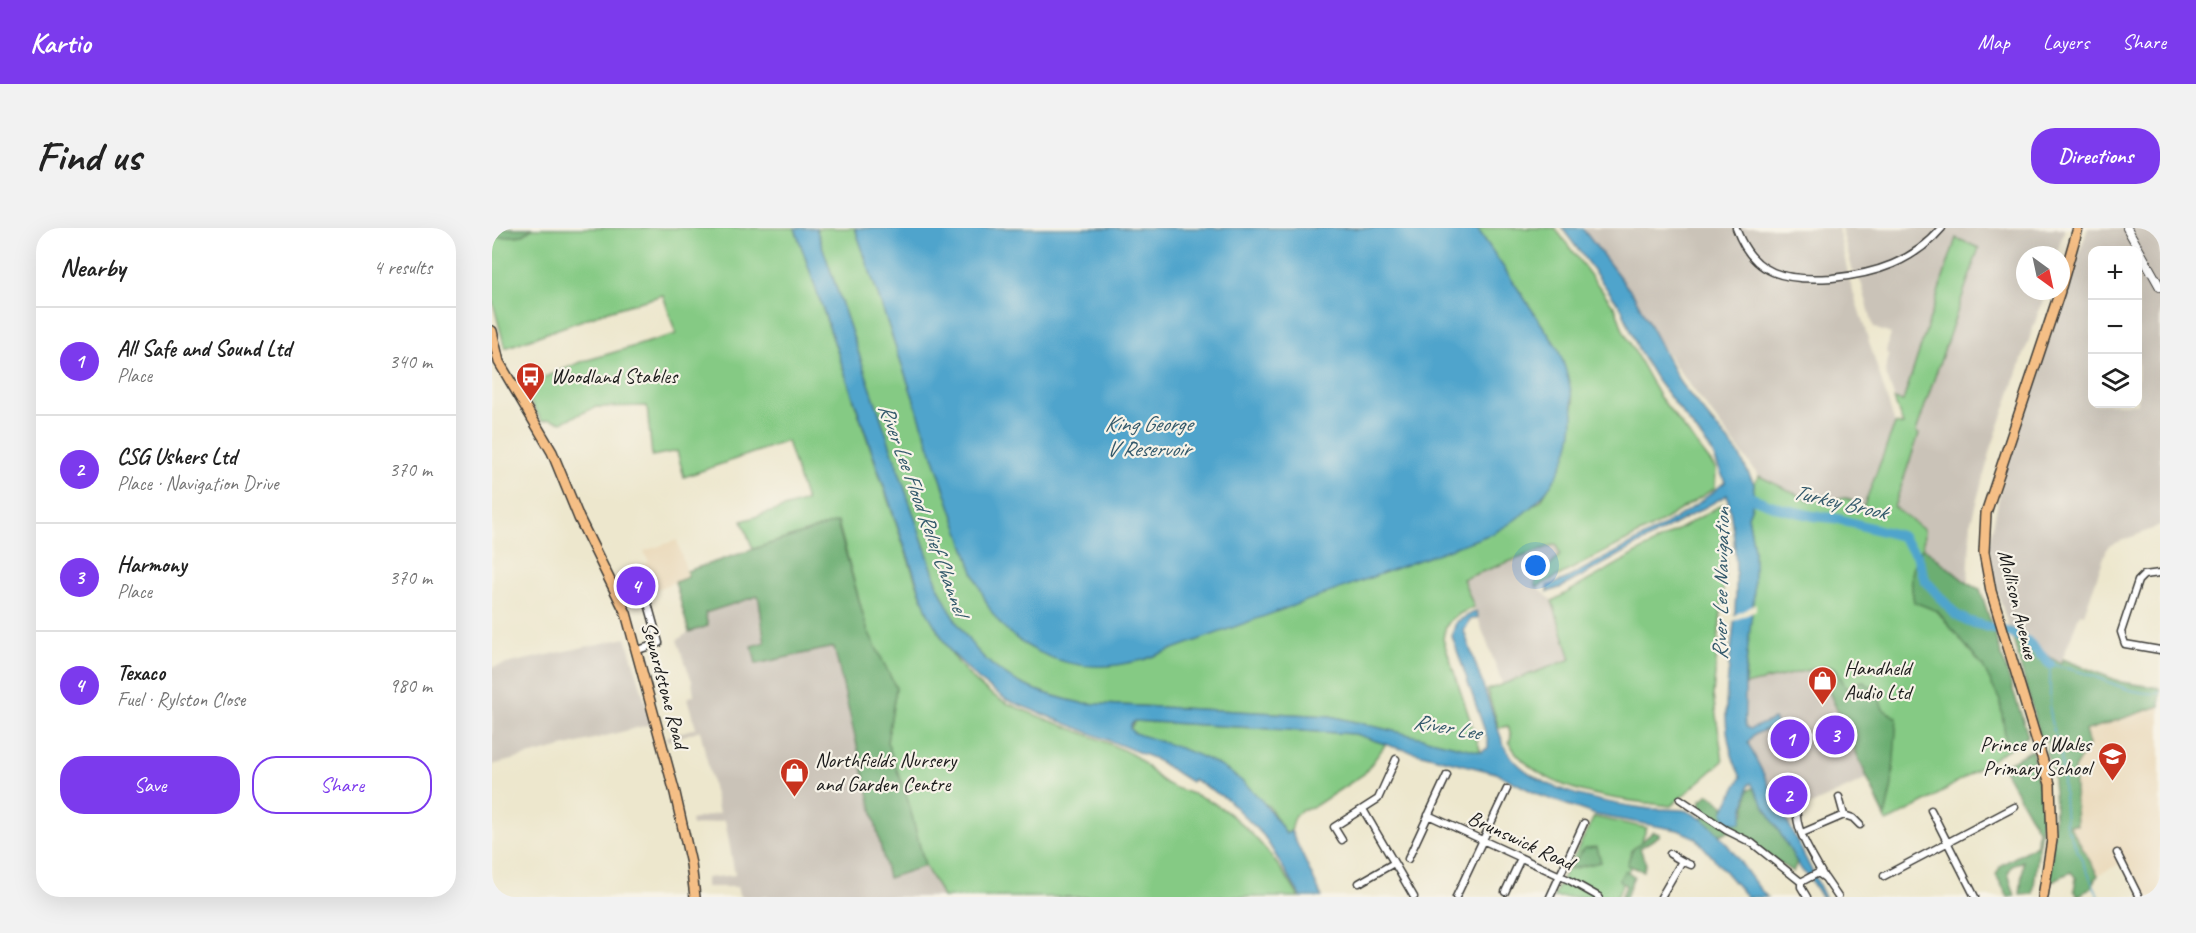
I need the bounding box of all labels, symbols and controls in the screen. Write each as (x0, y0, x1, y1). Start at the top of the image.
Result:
text: Kartio (30, 25, 91, 60)
text: Map (1977, 29, 2010, 55)
text: Layers (2043, 29, 2089, 55)
text: Share (2122, 29, 2166, 55)
button: Directions (2031, 128, 2160, 184)
text: Find us (36, 130, 141, 183)
north arrow (2016, 246, 2070, 300)
map controls (2088, 246, 2142, 408)
button: + (2088, 246, 2142, 300)
text: Nearby (60, 251, 125, 284)
text: 4 results (373, 255, 432, 280)
button: − (2088, 300, 2142, 354)
text: All Safe and Sound Ltd (117, 335, 291, 363)
text: 1 (75, 349, 84, 374)
text: 340 m (389, 349, 432, 374)
button: layers (2088, 354, 2142, 408)
bus stop icon: Woodland Stables (514, 360, 546, 402)
text: Place (117, 363, 152, 388)
place label: Woodland Stables (551, 363, 679, 389)
water label: River Lee Flood Relief Channel (872, 400, 977, 625)
water label: King George V Reservoir (1104, 410, 1195, 463)
text: CSG Ushers Ltd (117, 443, 237, 471)
text: 2 (75, 457, 84, 482)
text: 370 m (389, 457, 432, 482)
text: Place · Navigation Drive (117, 471, 278, 496)
water label: Turkey Brook (1791, 478, 1893, 527)
water label: River Lee Navigation (1706, 506, 1736, 660)
street label: Mollison Avenue (1992, 547, 2044, 662)
text: Harmony (117, 551, 186, 579)
your location (1521, 551, 1550, 580)
pin: 4 (616, 564, 656, 608)
text: 3 (75, 565, 84, 590)
text: 370 m (389, 565, 432, 590)
text: Place (117, 579, 152, 604)
street label: Sewardstone Road (636, 619, 695, 755)
place label: Handheld Audio Ltd (1844, 655, 1915, 705)
text: Texaco (117, 659, 165, 687)
shop icon: Handheld Audio Ltd (1807, 664, 1839, 706)
text: 4 (75, 673, 84, 698)
text: 980 m (389, 673, 432, 698)
text: Fuel · Rylston Close (117, 687, 245, 712)
water label: River Lee (1411, 707, 1486, 747)
pin: 3 (1816, 712, 1854, 758)
pin: 1 (1770, 716, 1810, 762)
place label: Prince of Wales Primary School (1980, 731, 2094, 781)
school or university icon: Prince of Wales Primary School (2096, 740, 2128, 782)
place label: Northfields Nursery and Garden Centre (815, 747, 958, 797)
button: Save (60, 756, 240, 814)
button: Share (252, 756, 432, 814)
shop icon: Northfields Nursery and Garden Centre (778, 756, 810, 798)
pin: 2 (1768, 772, 1808, 818)
street label: Brunswick Road (1464, 804, 1581, 877)

